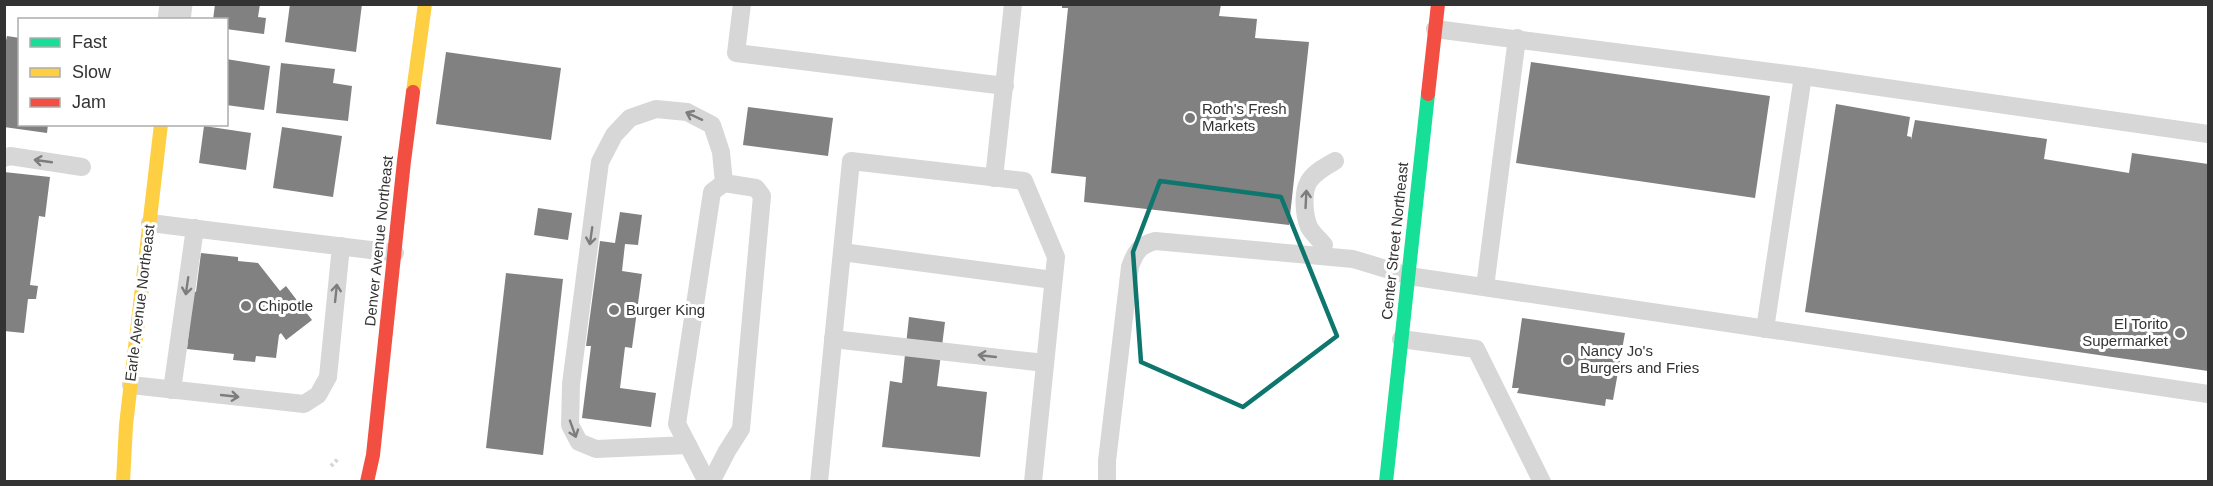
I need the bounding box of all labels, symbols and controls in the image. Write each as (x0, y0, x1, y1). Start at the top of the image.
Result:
legend (18, 18, 228, 126)
text: Fast (72, 32, 107, 52)
text: Slow (72, 62, 112, 82)
text: Jam (72, 92, 106, 112)
place label: Roth's Fresh Markets (1202, 100, 1287, 134)
one-way arrow (685, 109, 703, 121)
marker: Roth's Fresh Markets (1183, 111, 1197, 125)
street label: Denver Avenue Northeast (361, 154, 396, 327)
one-way arrow (34, 156, 53, 167)
street label: Center Street Northeast (1378, 160, 1411, 321)
one-way arrow (1301, 190, 1312, 210)
street label: Earle Avenue Northeast (121, 223, 158, 382)
one-way arrow (585, 225, 596, 245)
one-way arrow (181, 276, 192, 296)
one-way arrow (331, 284, 342, 304)
place label: Chipotle (258, 297, 313, 314)
marker: Chipotle (239, 299, 253, 313)
place label: Burger King (626, 301, 705, 318)
marker: Burger King (607, 303, 621, 317)
place label: El Torito Supermarket (2082, 315, 2169, 349)
marker: El Torito Supermarket (2173, 326, 2187, 340)
place label: Nancy Jo's Burgers and Fries (1580, 342, 1699, 376)
one-way arrow (977, 350, 997, 361)
marker: Nancy Jo's Burgers and Fries (1561, 353, 1575, 367)
one-way arrow (220, 391, 240, 402)
one-way arrow (569, 419, 580, 437)

